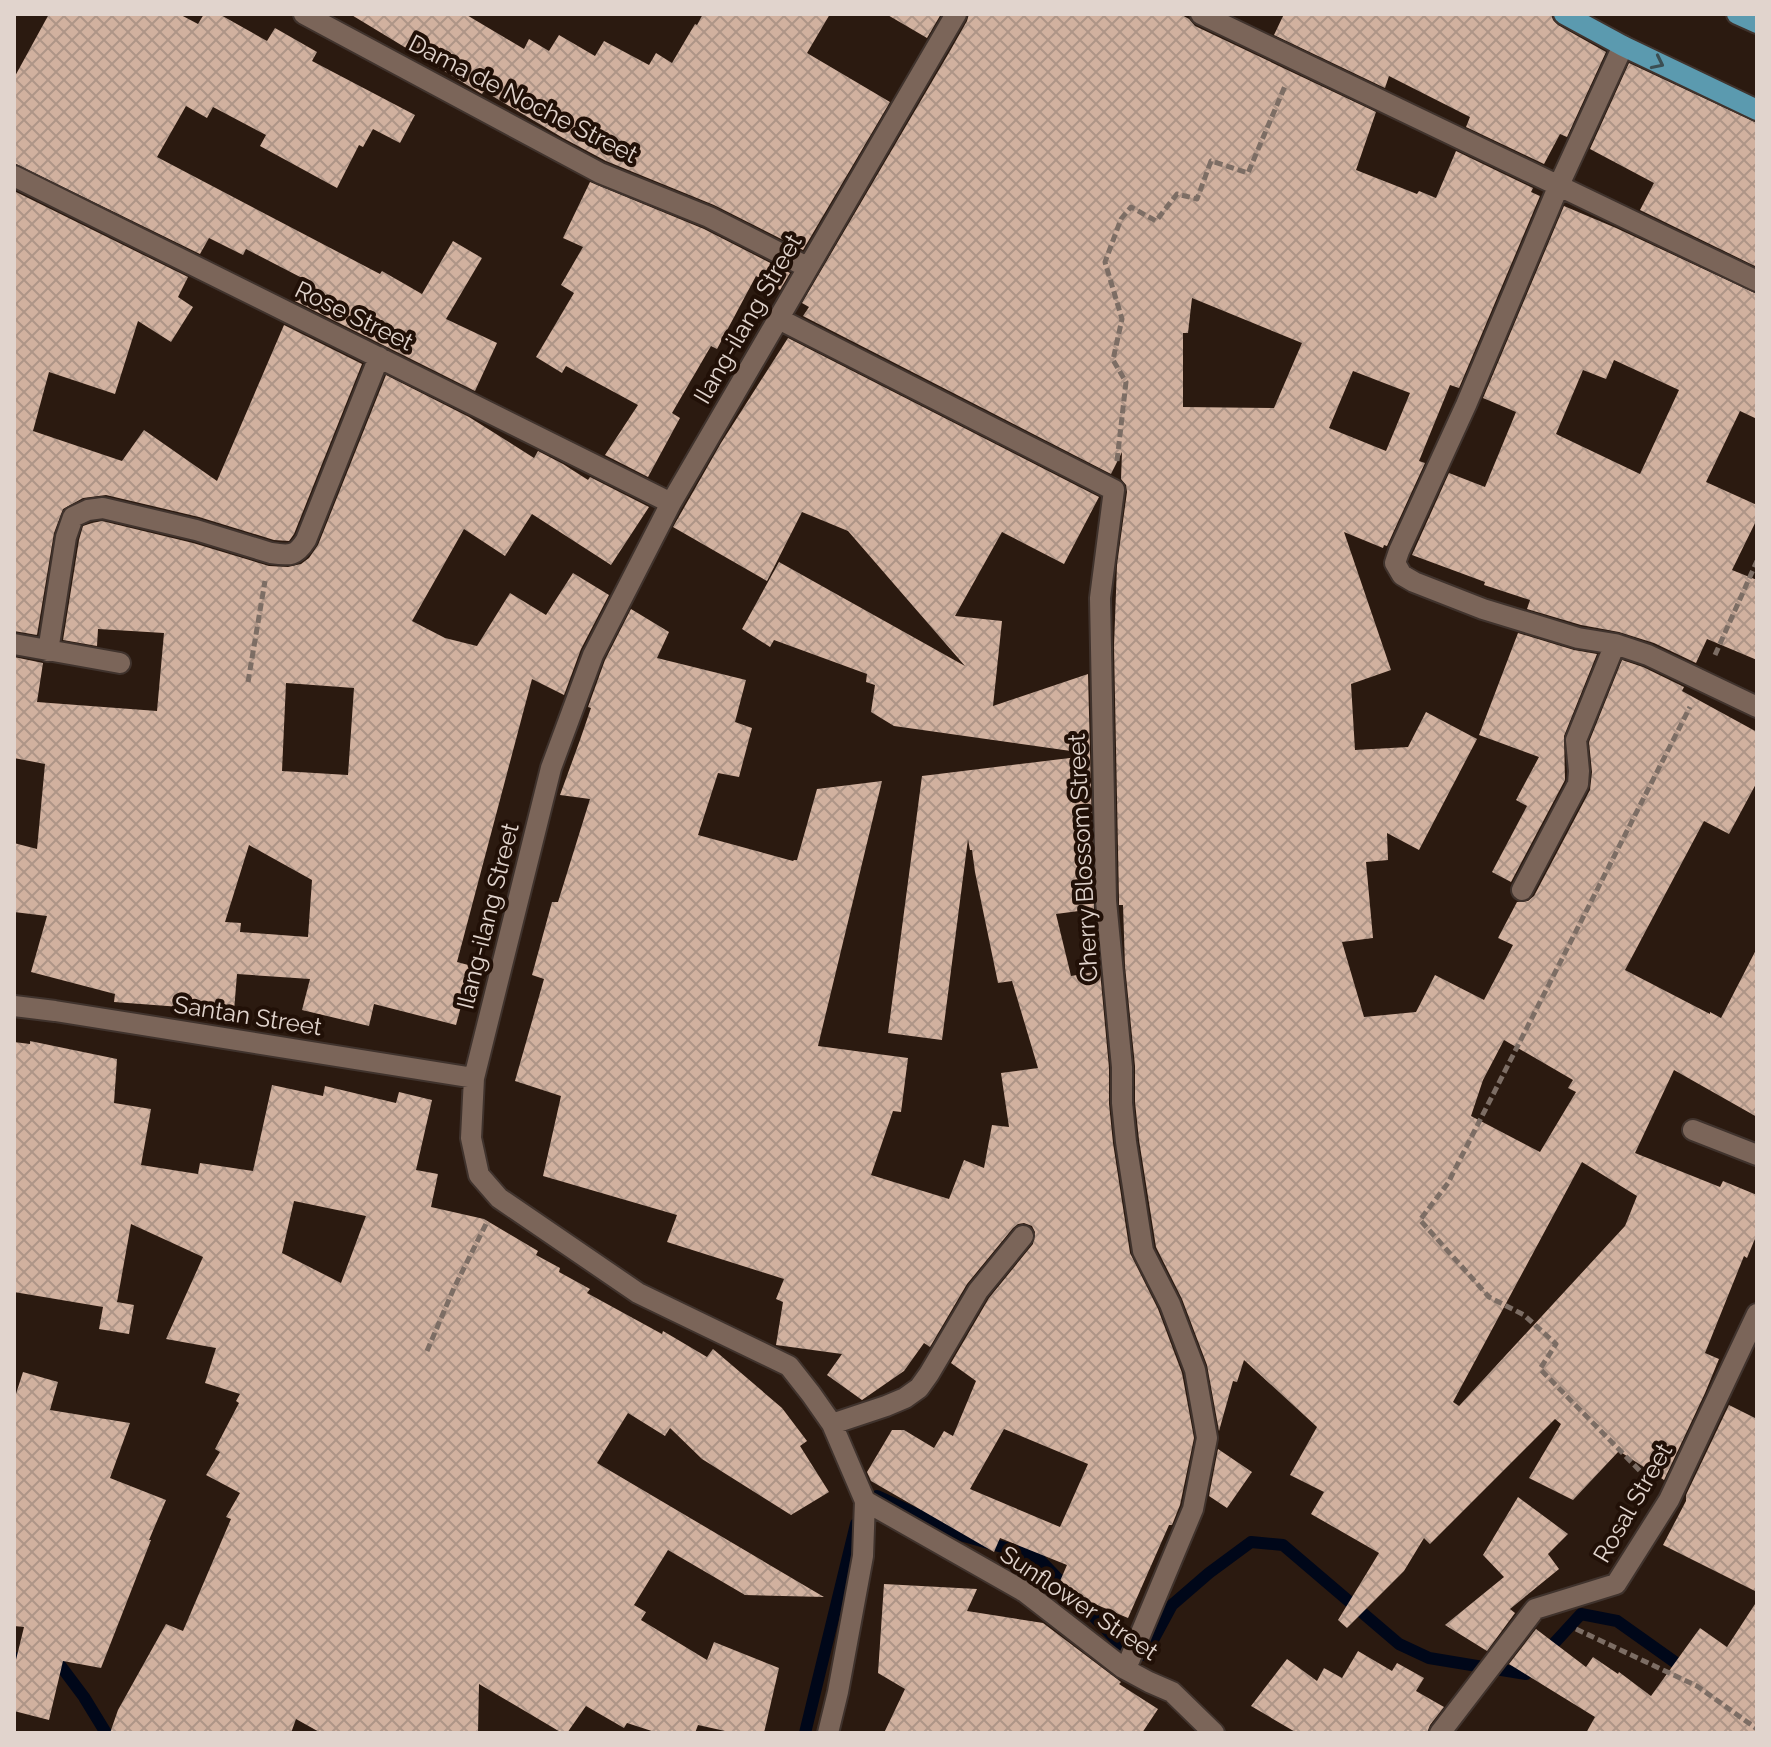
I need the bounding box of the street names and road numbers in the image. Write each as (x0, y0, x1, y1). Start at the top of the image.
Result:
street label: Dama de Noche Street (404, 28, 643, 169)
street label: Ilang-ilang Street (687, 229, 808, 409)
street label: Rose Street (290, 274, 418, 357)
street label: Cherry Blossom Street (1062, 733, 1103, 983)
street label: Ilang-ilang Street (450, 820, 525, 1012)
street label: Santan Street (172, 990, 324, 1042)
street label: Rosal Street (1587, 1438, 1678, 1567)
street label: Sunflower Street (995, 1539, 1164, 1666)

